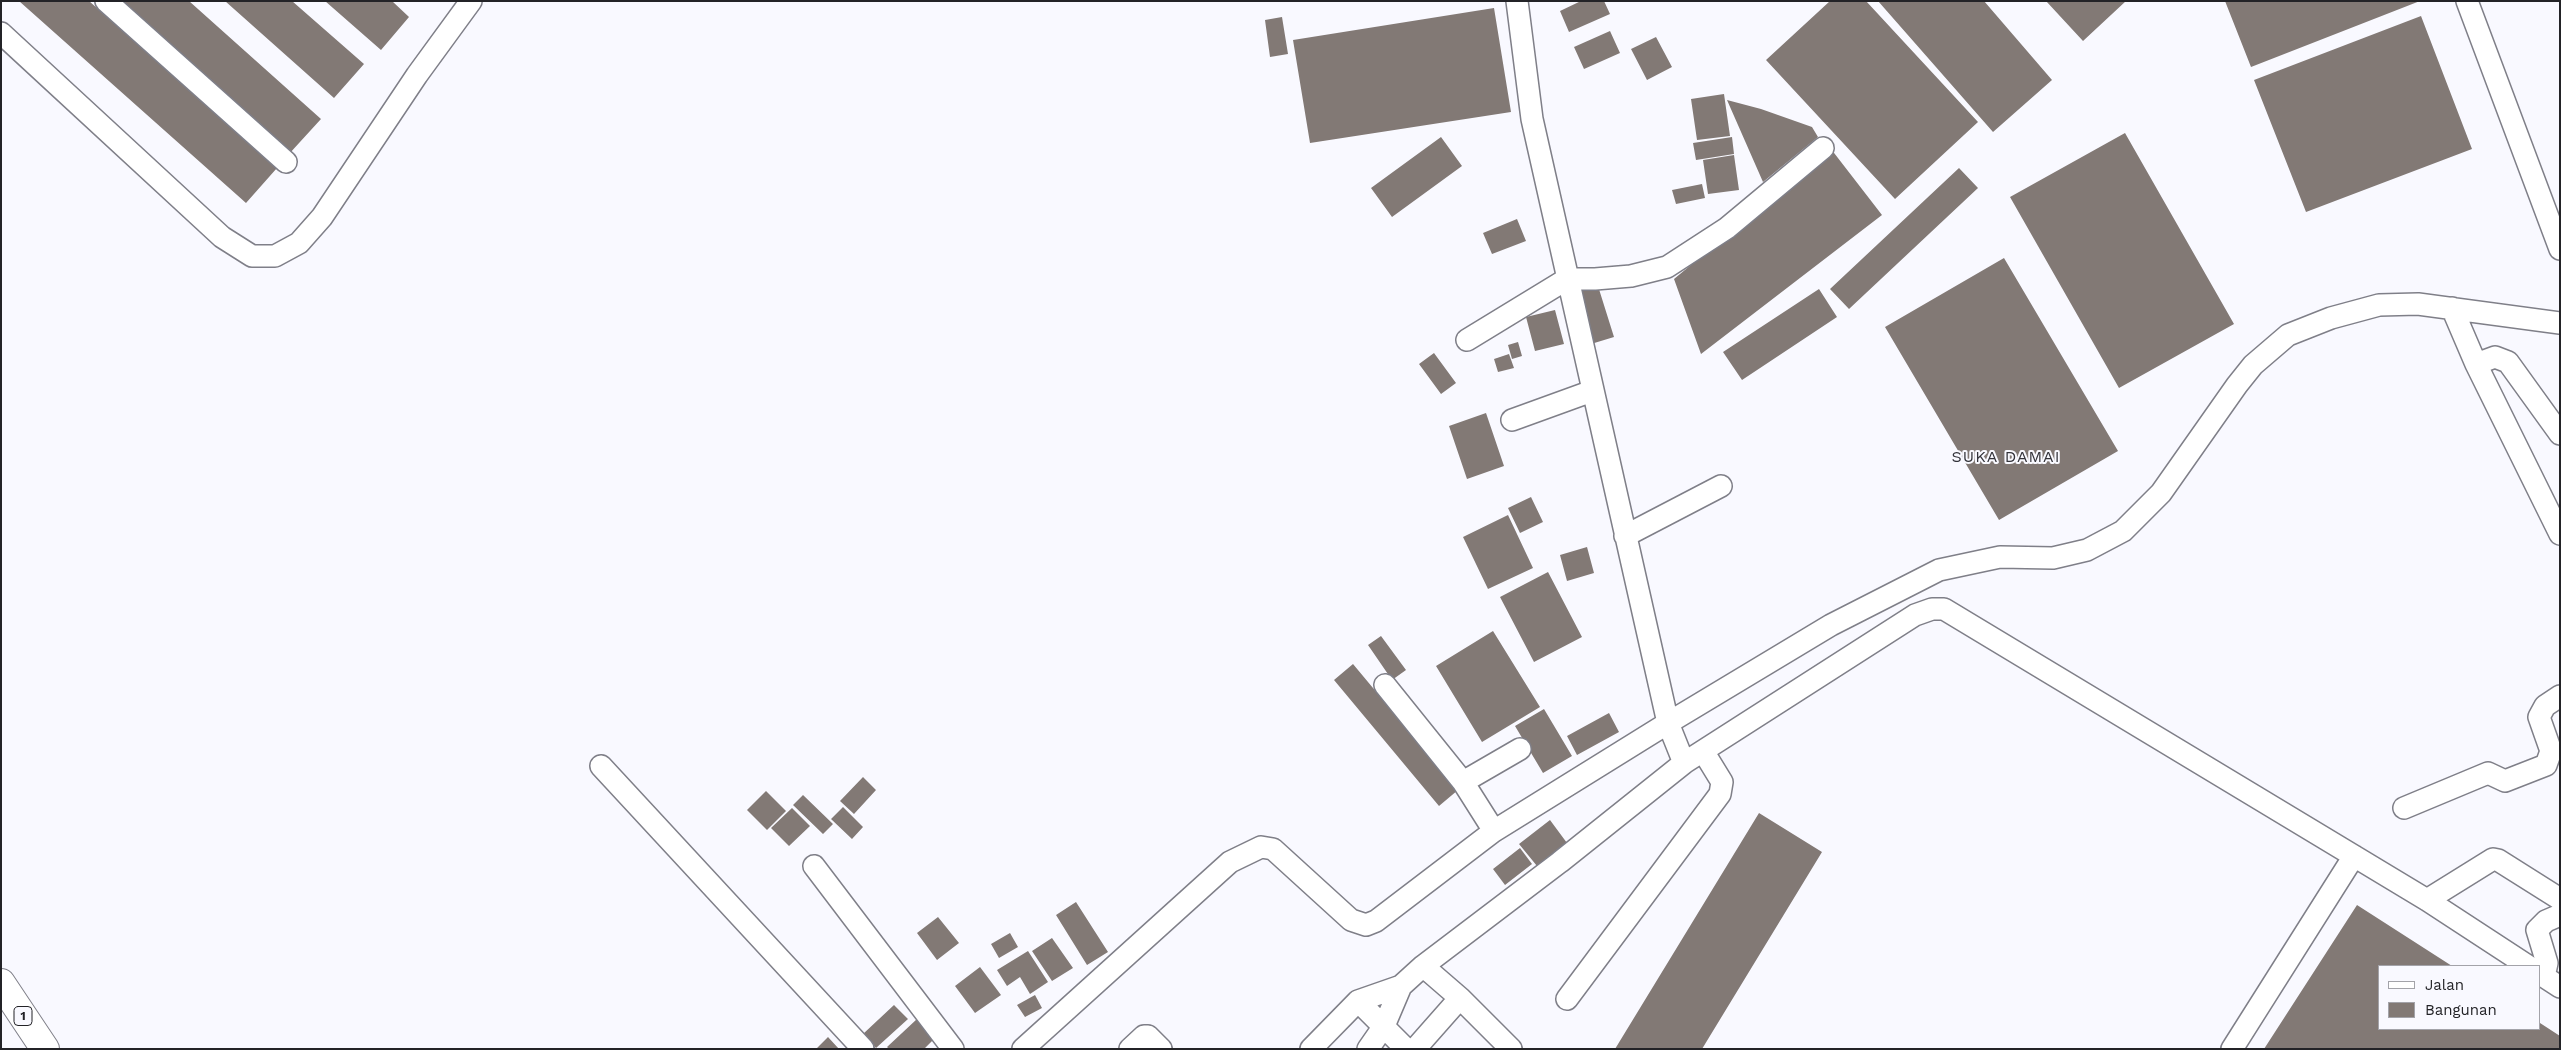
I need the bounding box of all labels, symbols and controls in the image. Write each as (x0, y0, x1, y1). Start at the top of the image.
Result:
district label: SUKA DAMAI (1950, 447, 2062, 467)
legend (2378, 965, 2541, 1030)
text: Jalan (2425, 976, 2464, 994)
text: Bangunan (2425, 1001, 2497, 1019)
road number: 1 (14, 1006, 32, 1026)

